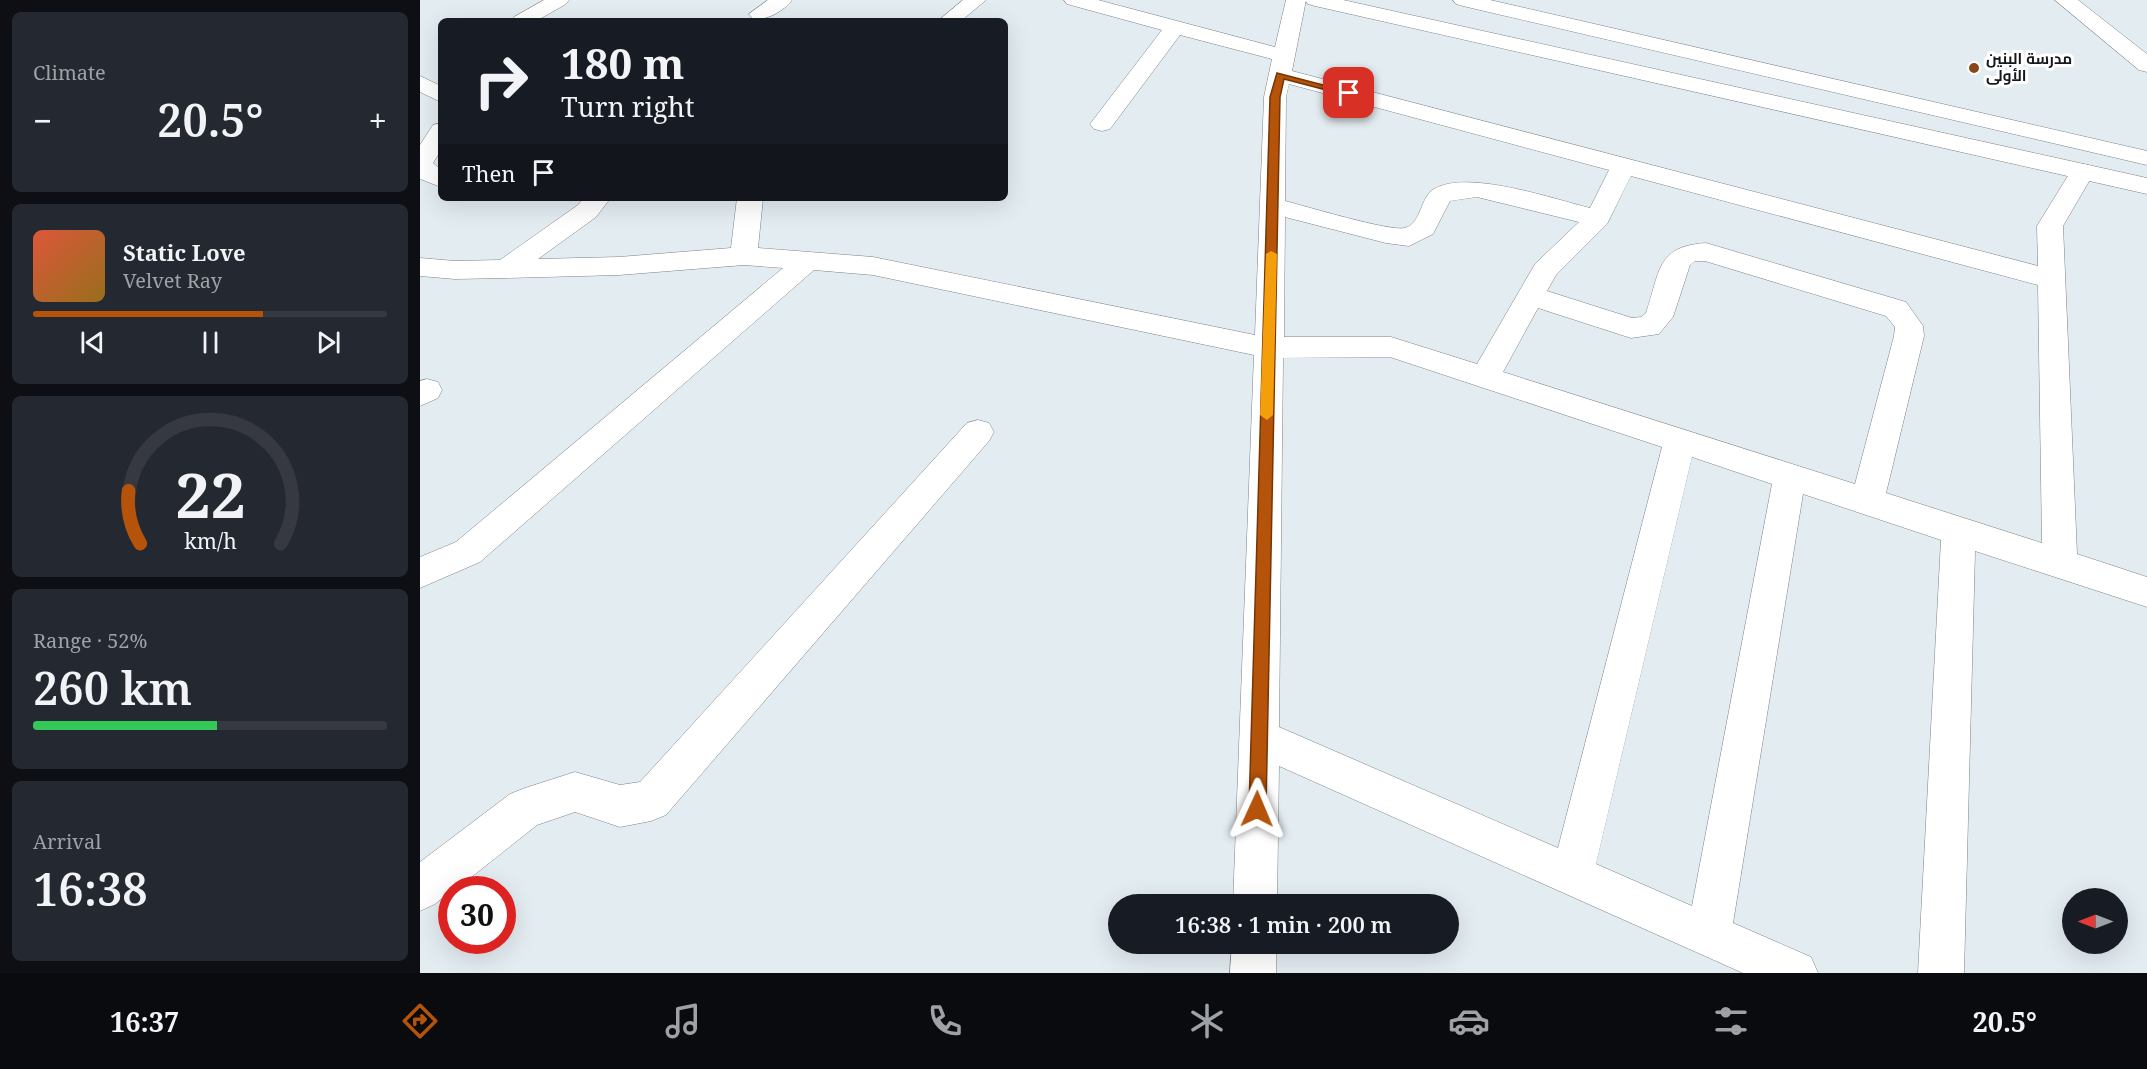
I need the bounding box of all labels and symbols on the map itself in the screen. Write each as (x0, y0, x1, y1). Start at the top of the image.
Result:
place label: مدرسة البنين الأولى (1986, 48, 2072, 85)
marker: مدرسة البنين الأولى (1967, 61, 1981, 75)
pin (1323, 67, 1374, 118)
position arrow (1225, 777, 1289, 841)
speed limit sign: 30 (438, 876, 516, 954)
north arrow (2062, 888, 2128, 954)

